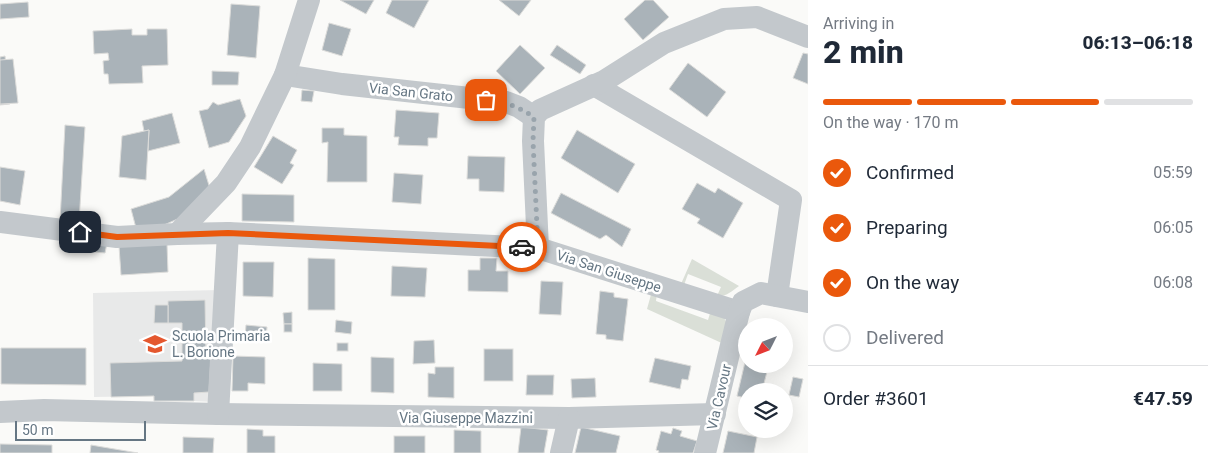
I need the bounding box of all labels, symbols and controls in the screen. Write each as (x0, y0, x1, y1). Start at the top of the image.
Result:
text: Arriving in (823, 14, 894, 33)
text: 06:13–06:18 (1082, 31, 1193, 54)
text: 2 min (823, 33, 904, 71)
pin (465, 79, 507, 121)
street label: Via San Grato (368, 80, 454, 104)
icon: bag (472, 86, 500, 114)
text: On the way · 170 m (823, 113, 959, 132)
icon: check (823, 159, 851, 187)
text: Confirmed (866, 161, 954, 184)
text: 05:59 (1153, 163, 1193, 182)
pin (59, 211, 101, 253)
icon: check (823, 214, 851, 242)
text: Preparing (866, 216, 948, 239)
icon: home (66, 218, 94, 246)
text: 06:05 (1153, 218, 1193, 237)
courier (497, 222, 547, 272)
icon: car (508, 233, 536, 261)
street label: Via San Giuseppe (555, 247, 663, 295)
icon: check (823, 269, 851, 297)
text: On the way (866, 271, 959, 294)
text: 06:08 (1153, 273, 1193, 292)
north arrow (738, 318, 792, 372)
map controls (738, 318, 793, 438)
text: Delivered (866, 326, 944, 349)
place label: Scuola Primaria L. Borione (172, 328, 270, 360)
school or university icon: Scuola Primaria L. Borione (142, 331, 168, 357)
street label: Via Cavour (704, 362, 734, 432)
button: layers (738, 383, 793, 438)
text: Order #3601 (823, 387, 929, 410)
text: €47.59 (1133, 387, 1193, 410)
street label: Via Giuseppe Mazzini (399, 410, 533, 426)
scale bar (15, 418, 146, 441)
text: 50 m (22, 422, 54, 438)

